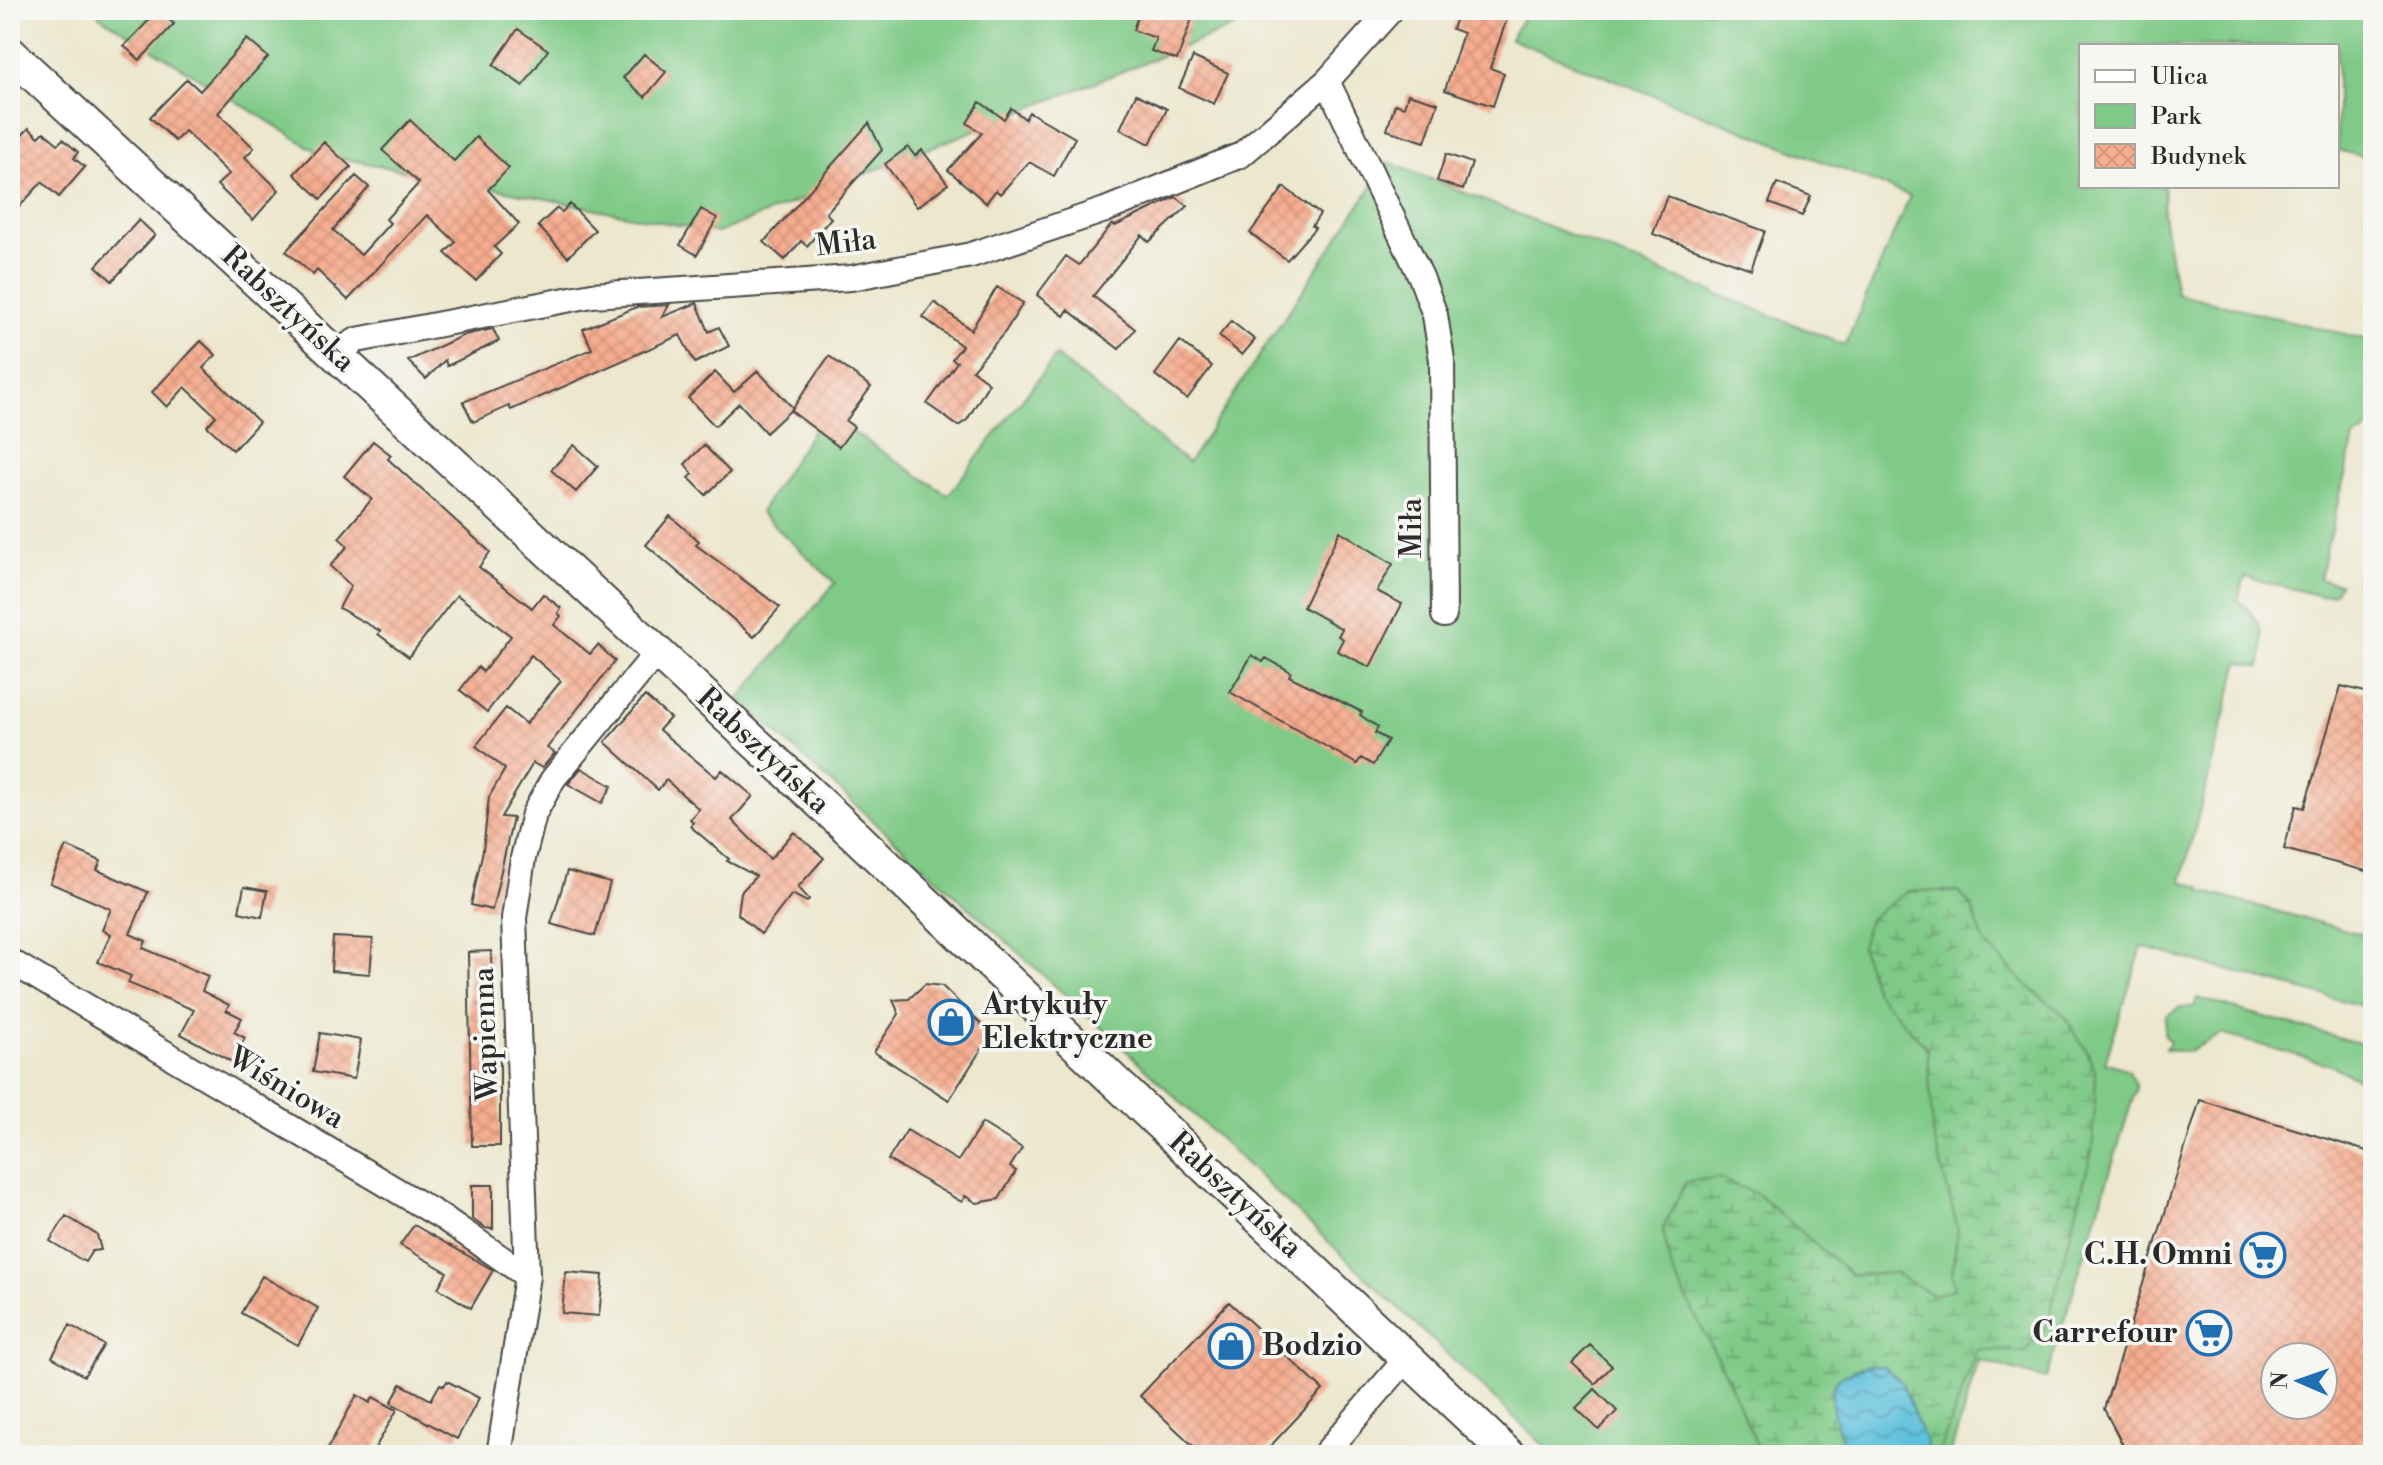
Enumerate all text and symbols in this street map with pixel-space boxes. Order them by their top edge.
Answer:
legend [2079,44,2339,188]
text: Ulica [2151,62,2209,92]
text: Park [2151,102,2202,132]
text: Budynek [2150,142,2248,172]
street label: Miła [814,220,879,266]
street label: Rabsztyńska [213,237,363,381]
street label: Miła [1393,497,1431,558]
street label: Rabsztyńska [688,679,838,823]
street label: Wapienna [465,966,507,1103]
place label: Artykuły Elektryczne [981,986,1153,1058]
shop icon: Artykuły Elektryczne [927,998,975,1046]
street label: Wiśniowa [220,1038,352,1138]
street label: Rabsztyńska [1160,1123,1310,1267]
supermarket icon: C.H. Omni [2239,1231,2287,1279]
place label: C.H. Omni [2084,1236,2232,1274]
supermarket icon: Carrefour [2185,1309,2233,1357]
place label: Carrefour [2032,1314,2178,1352]
shop icon: Bodzio [1207,1322,1255,1370]
place label: Bodzio [1262,1327,1363,1365]
north arrow [2259,1341,2339,1421]
text: N [2267,1371,2294,1390]

